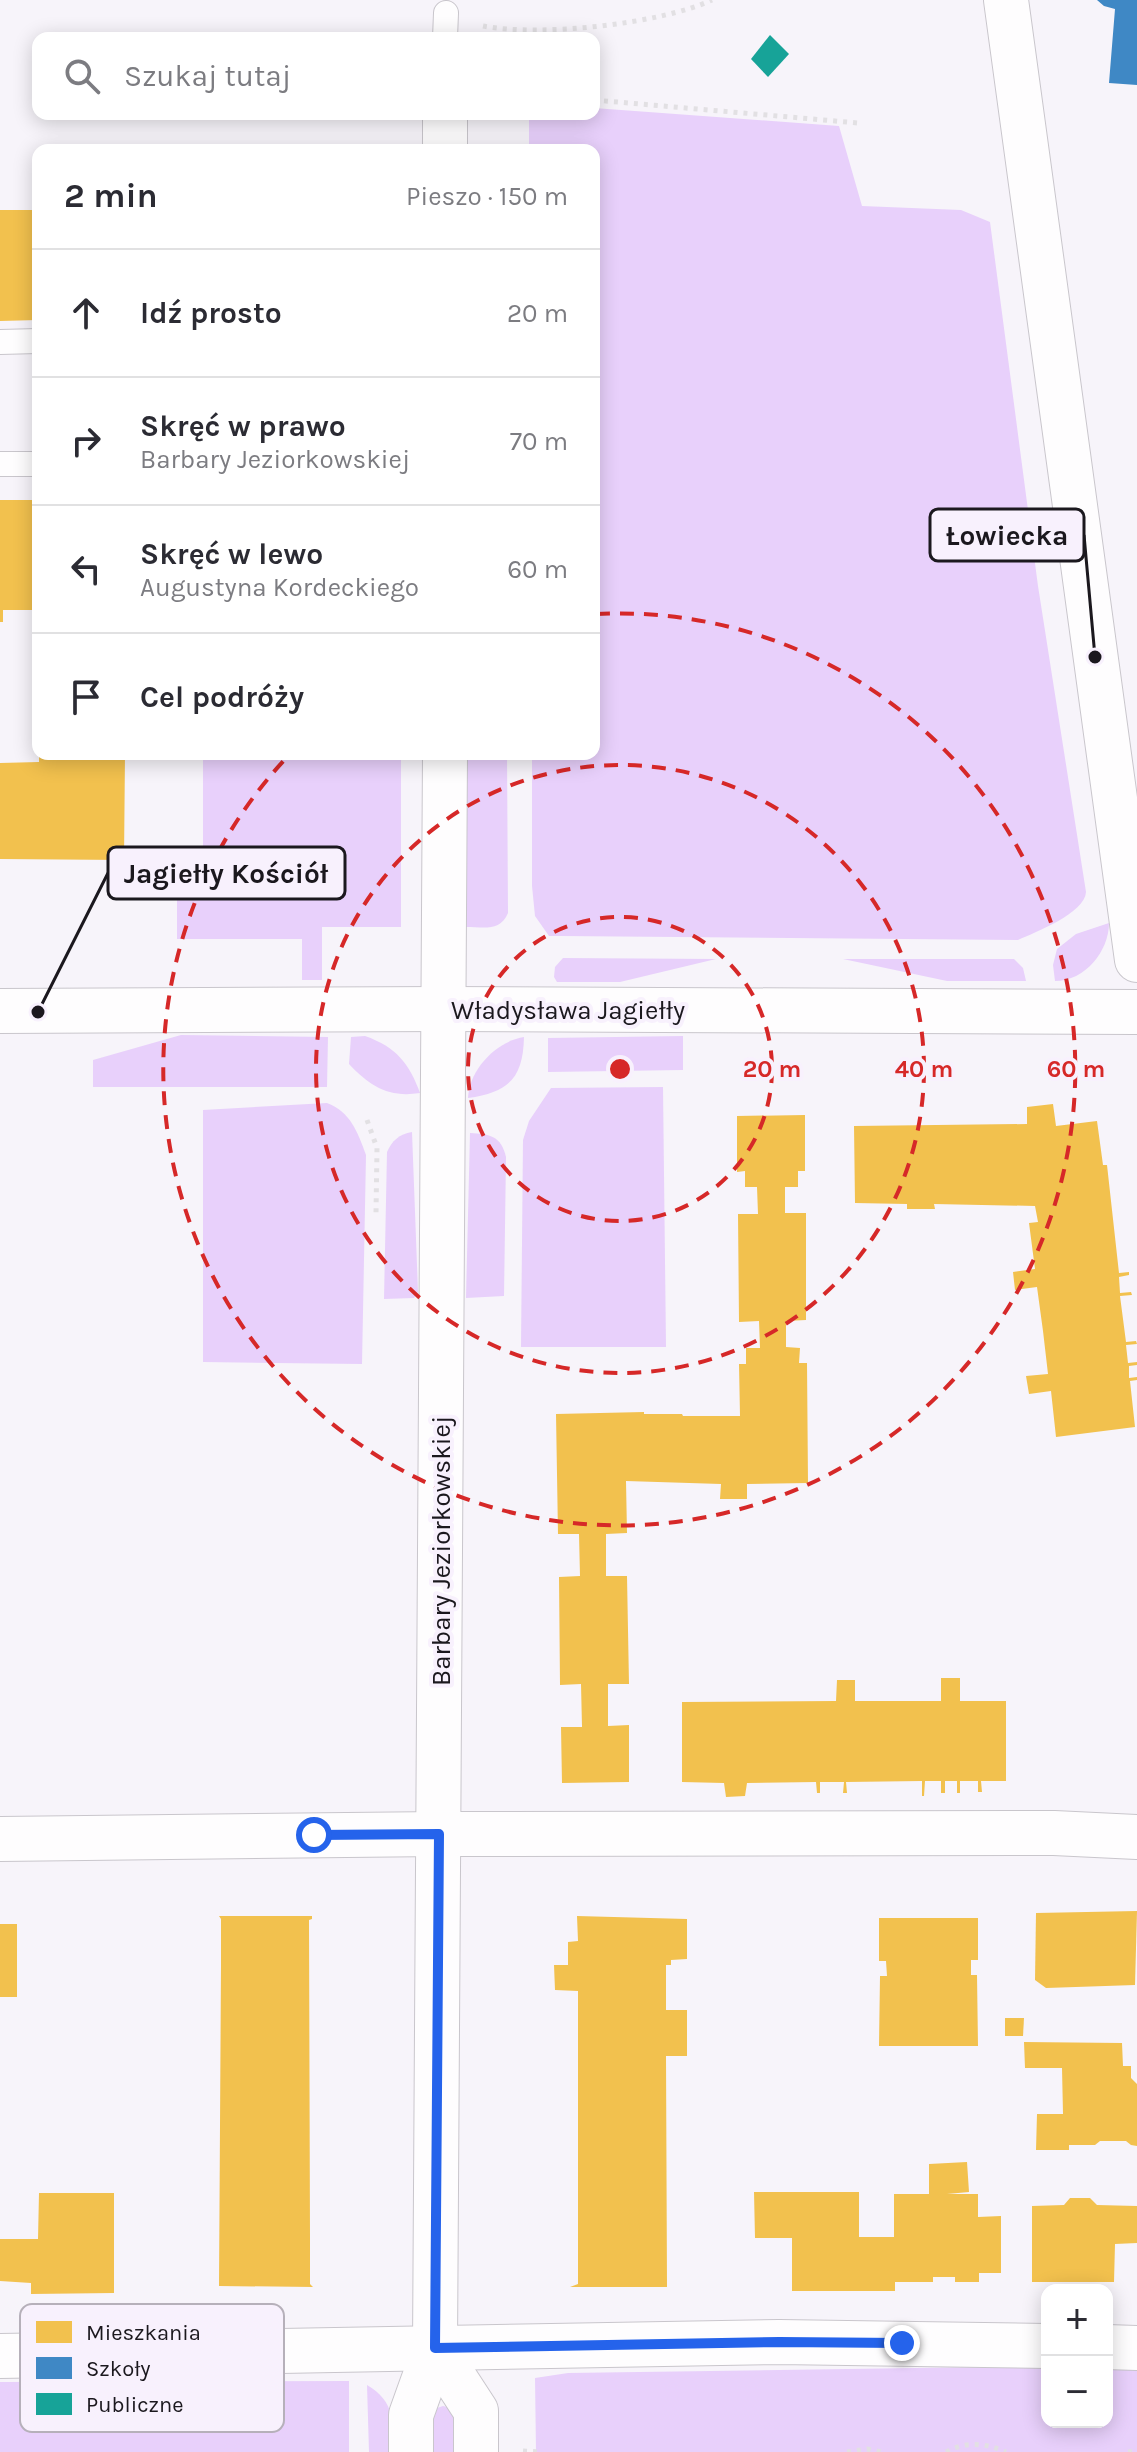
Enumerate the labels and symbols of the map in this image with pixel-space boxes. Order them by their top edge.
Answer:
callout: Łowiecka [930,509,1084,561]
text: Łowiecka [946,519,1068,552]
callout: Jagiełły Kościół [108,847,345,899]
text: Jagiełły Kościół [124,857,329,890]
street label: Władysława Jagiełły [451,995,685,1026]
centre of rings [606,1055,634,1083]
text: 20 m [743,1055,801,1083]
text: 40 m [895,1055,953,1083]
text: 60 m [1047,1055,1105,1083]
street label: Barbary Jeziorkowskiej [426,1416,457,1686]
route start [296,1817,332,1853]
legend [20,2304,284,2432]
text: Mieszkania [86,2320,201,2346]
route end [884,2325,920,2361]
text: Szkoły [86,2356,151,2382]
text: Publiczne [86,2392,184,2418]

